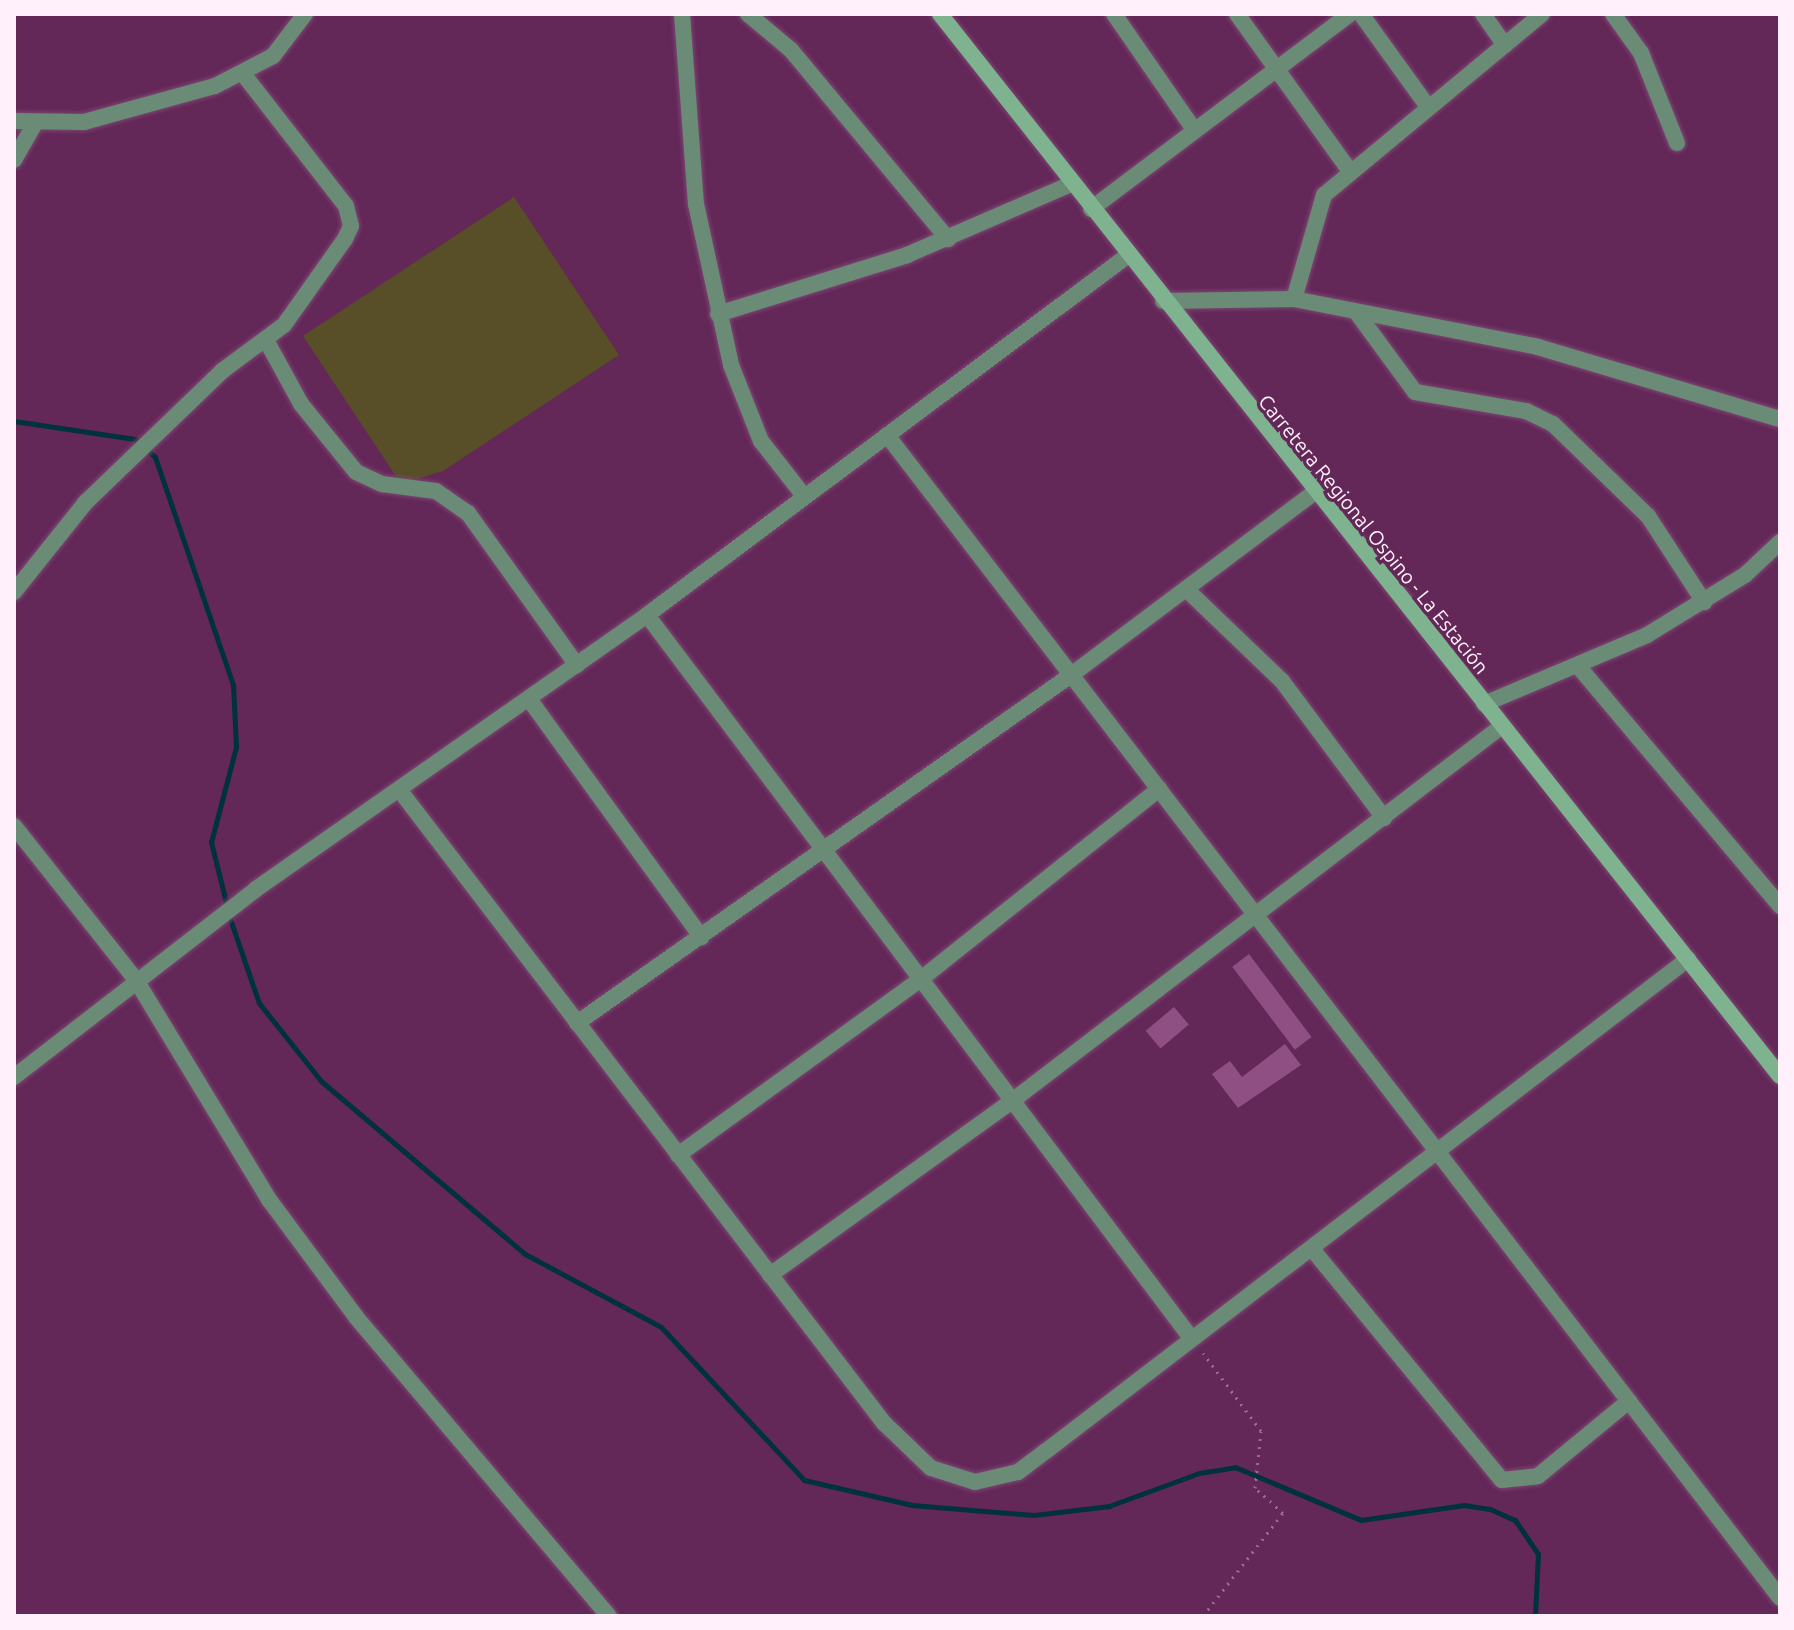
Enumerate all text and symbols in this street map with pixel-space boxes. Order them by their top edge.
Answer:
street label: Carretera Regional Ospino - La Estación [1254,390,1494,678]

